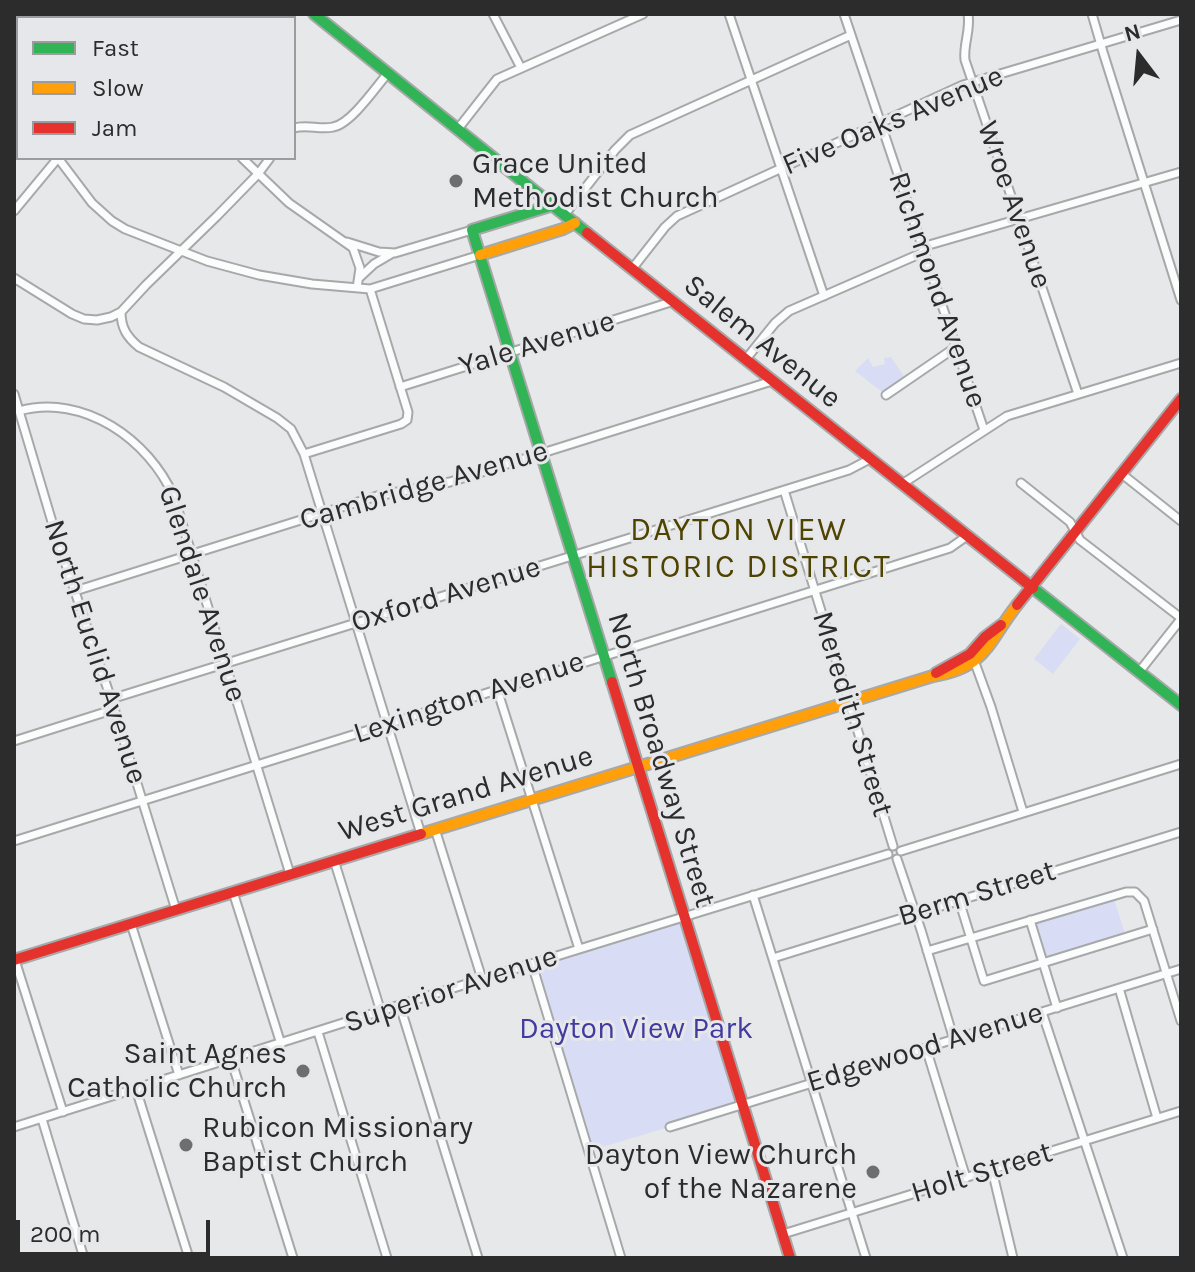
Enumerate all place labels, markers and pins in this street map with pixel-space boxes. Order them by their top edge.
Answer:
place label: Grace United Methodist Church [472,146,719,216]
marker: Grace United Methodist Church [447,172,465,190]
place label: Saint Agnes Catholic Church [67,1036,287,1106]
marker: Saint Agnes Catholic Church [294,1062,312,1080]
place label: Rubicon Missionary Baptist Church [202,1110,473,1180]
marker: Rubicon Missionary Baptist Church [177,1136,195,1154]
place label: Dayton View Church of the Nazarene [585,1137,857,1208]
marker: Dayton View Church of the Nazarene [864,1163,882,1181]

